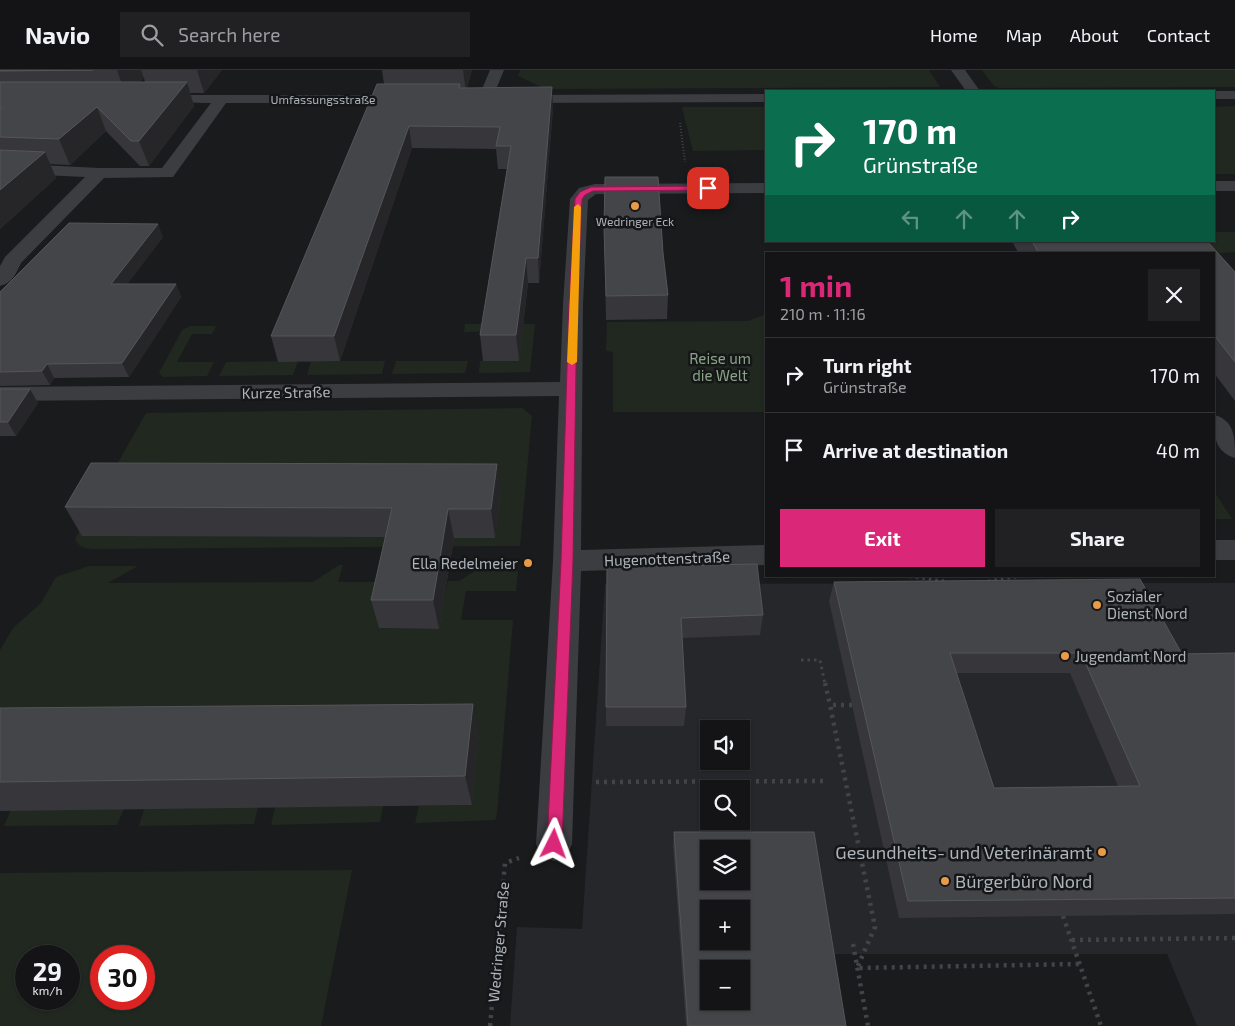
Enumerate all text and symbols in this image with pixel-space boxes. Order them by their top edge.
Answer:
search box [120,12,470,57]
text: Navio [25,20,90,49]
icon: search [138,21,166,49]
text: Search here [178,23,280,46]
text: Home [930,24,978,46]
text: Map [1006,24,1042,46]
text: About [1070,24,1119,46]
text: Contact [1147,24,1210,46]
street label: Umfassungsstraße [270,92,376,106]
text: 170 m [863,109,957,151]
icon: right [780,110,845,175]
text: Grünstraße [863,151,978,177]
pin [687,167,729,209]
icon: arrive [694,174,722,202]
marker: Wedringer Eck [629,200,641,212]
icon: left [897,205,925,233]
icon: ahead [950,205,978,233]
icon: ahead [1003,205,1031,233]
icon: right [1056,205,1084,233]
place label: Wedringer Eck [596,214,674,228]
text: 1 min [780,267,852,303]
button: close [1148,269,1200,321]
text: 210 m · 11:16 [780,304,866,323]
park label: Reise um die Welt [689,349,751,384]
text: Turn right [823,354,911,377]
icon: right [780,361,808,389]
text: 170 m [1150,364,1200,387]
text: Grünstraße [823,377,907,396]
street label: Kurze Straße [241,382,331,402]
icon: arrive [780,436,808,464]
text: Arrive at destination [823,439,1008,462]
text: 40 m [1156,439,1200,462]
button: Exit [780,509,985,567]
button: Share [995,509,1200,567]
street label: Hugenottenstraße [604,547,730,569]
place label: Ella Redelmeier [412,554,518,572]
marker: Ella Redelmeier [522,557,534,569]
place label: Sozialer Dienst Nord [1107,587,1188,622]
marker: Sozialer Dienst Nord [1091,599,1103,611]
place label: Jugendamt Nord [1075,647,1186,665]
marker: Jugendamt Nord [1059,650,1071,662]
map controls [700,720,750,1010]
button: sound [700,720,750,770]
button: search [700,780,750,830]
position arrow [527,817,579,869]
button: layers [700,840,750,890]
place label: Gesundheits- und Veterinäramt [835,841,1092,863]
marker: Gesundheits- und Veterinäramt [1096,846,1108,858]
place label: Bürgerbüro Nord [955,870,1092,892]
marker: Bürgerbüro Nord [939,875,951,887]
street label: Wedringer Straße [484,881,512,1003]
button: + [700,900,750,950]
speed limit sign: 30 [90,945,155,1010]
text: 29 [33,956,62,986]
button: − [700,960,750,1010]
text: km/h [33,983,62,997]

